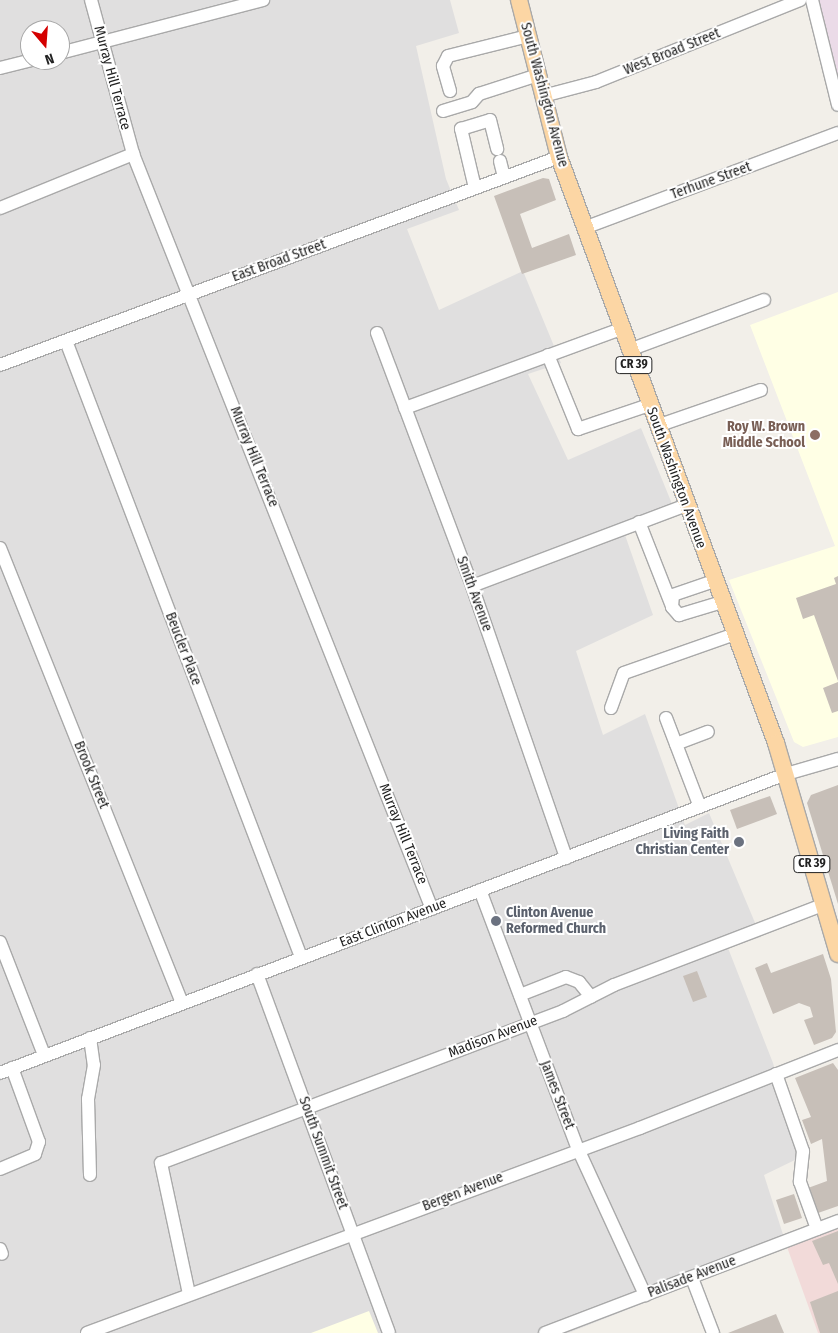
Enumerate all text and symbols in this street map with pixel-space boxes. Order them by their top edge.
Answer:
north arrow [20,20,70,70]
street label: South Washington Avenue [517,21,571,169]
street label: Murray Hill Terrace [90,24,134,132]
street label: West Broad Street [621,25,723,79]
text: N [43,49,56,68]
street label: Terhune Street [669,159,753,203]
street label: East Broad Street [230,236,328,286]
road number: CR 39 [615,356,653,374]
street label: Murray Hill Terrace [226,404,282,510]
street label: South Washington Avenue [643,405,709,551]
place label: Roy W. Brown Middle School [723,419,805,452]
marker: Roy W. Brown Middle School [809,429,821,441]
street label: Smith Avenue [453,554,495,634]
street label: Beucler Place [161,610,205,688]
street label: Brook Street [70,739,112,811]
street label: Murray Hill Terrace [375,781,431,887]
place label: Living Faith Christian Center [635,826,729,859]
marker: Living Faith Christian Center [733,836,745,848]
road number: CR 39 [793,854,831,874]
street label: East Clinton Avenue [337,895,449,951]
place label: Clinton Avenue Reformed Church [506,905,606,938]
marker: Clinton Avenue Reformed Church [490,915,502,927]
street label: Madison Avenue [446,1012,540,1062]
street label: James Street [536,1058,578,1132]
street label: South Summit Street [295,1094,351,1212]
street label: Bergen Avenue [420,1169,506,1215]
street label: Palisade Avenue [646,1252,738,1302]

